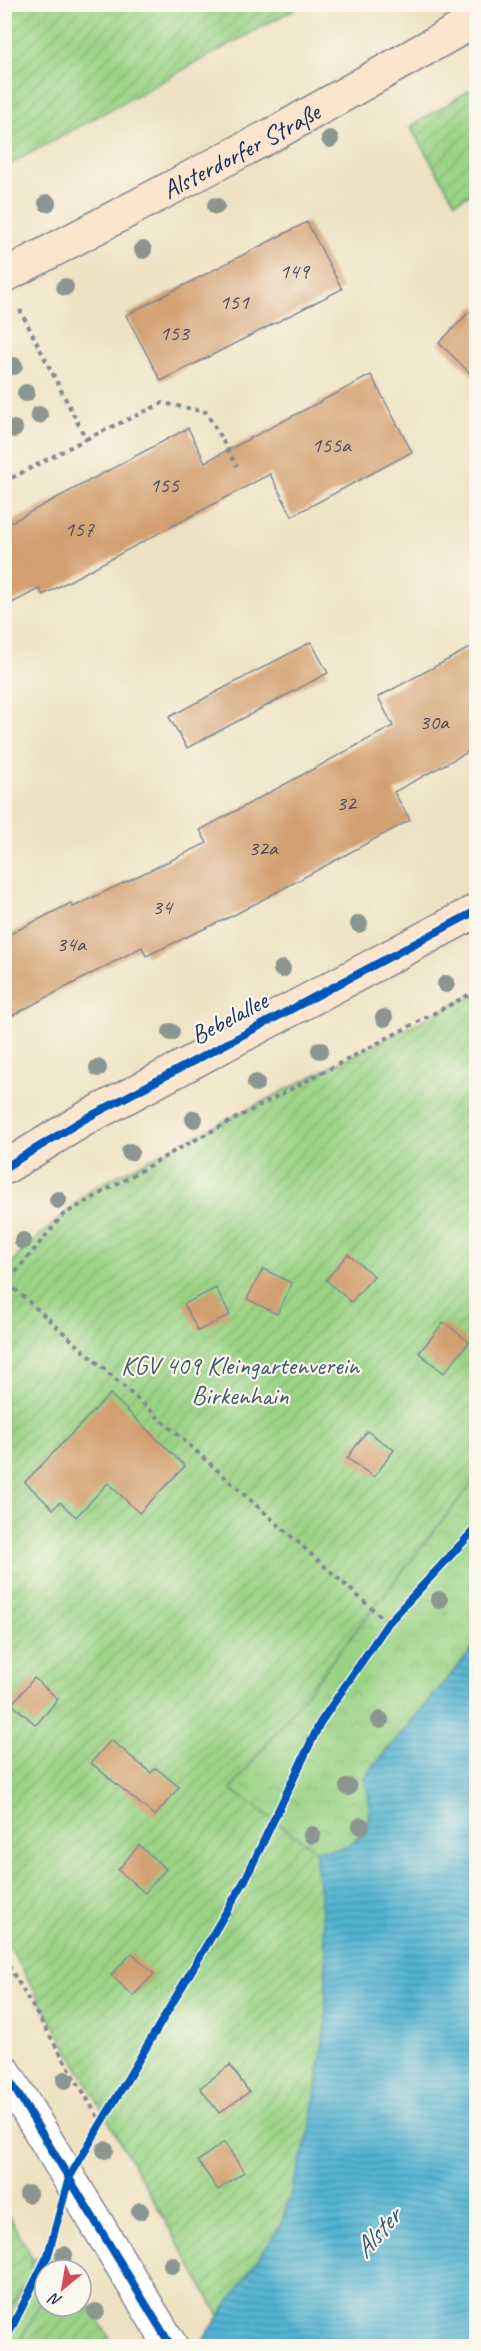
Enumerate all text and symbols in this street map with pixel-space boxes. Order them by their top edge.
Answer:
street label: Alsterdorfer Straße [156,94,328,206]
house number: 149 [279,257,311,285]
house number: 151 [219,288,250,316]
house number: 153 [159,319,191,347]
house number: 155a [311,431,352,459]
house number: 155 [149,471,180,499]
house number: 157 [64,515,95,543]
house number: 30a [419,708,450,736]
house number: 32 [336,789,358,817]
house number: 32a [248,834,279,862]
house number: 34 [152,893,174,921]
house number: 34a [56,930,87,958]
street label: Bebelallee [185,983,275,1052]
park label: KGV 409 Kleingartenverein Birkenhain [121,1349,360,1412]
water label: Alster [346,2197,411,2265]
north arrow [33,2258,93,2318]
text: N [44,2287,65,2311]

